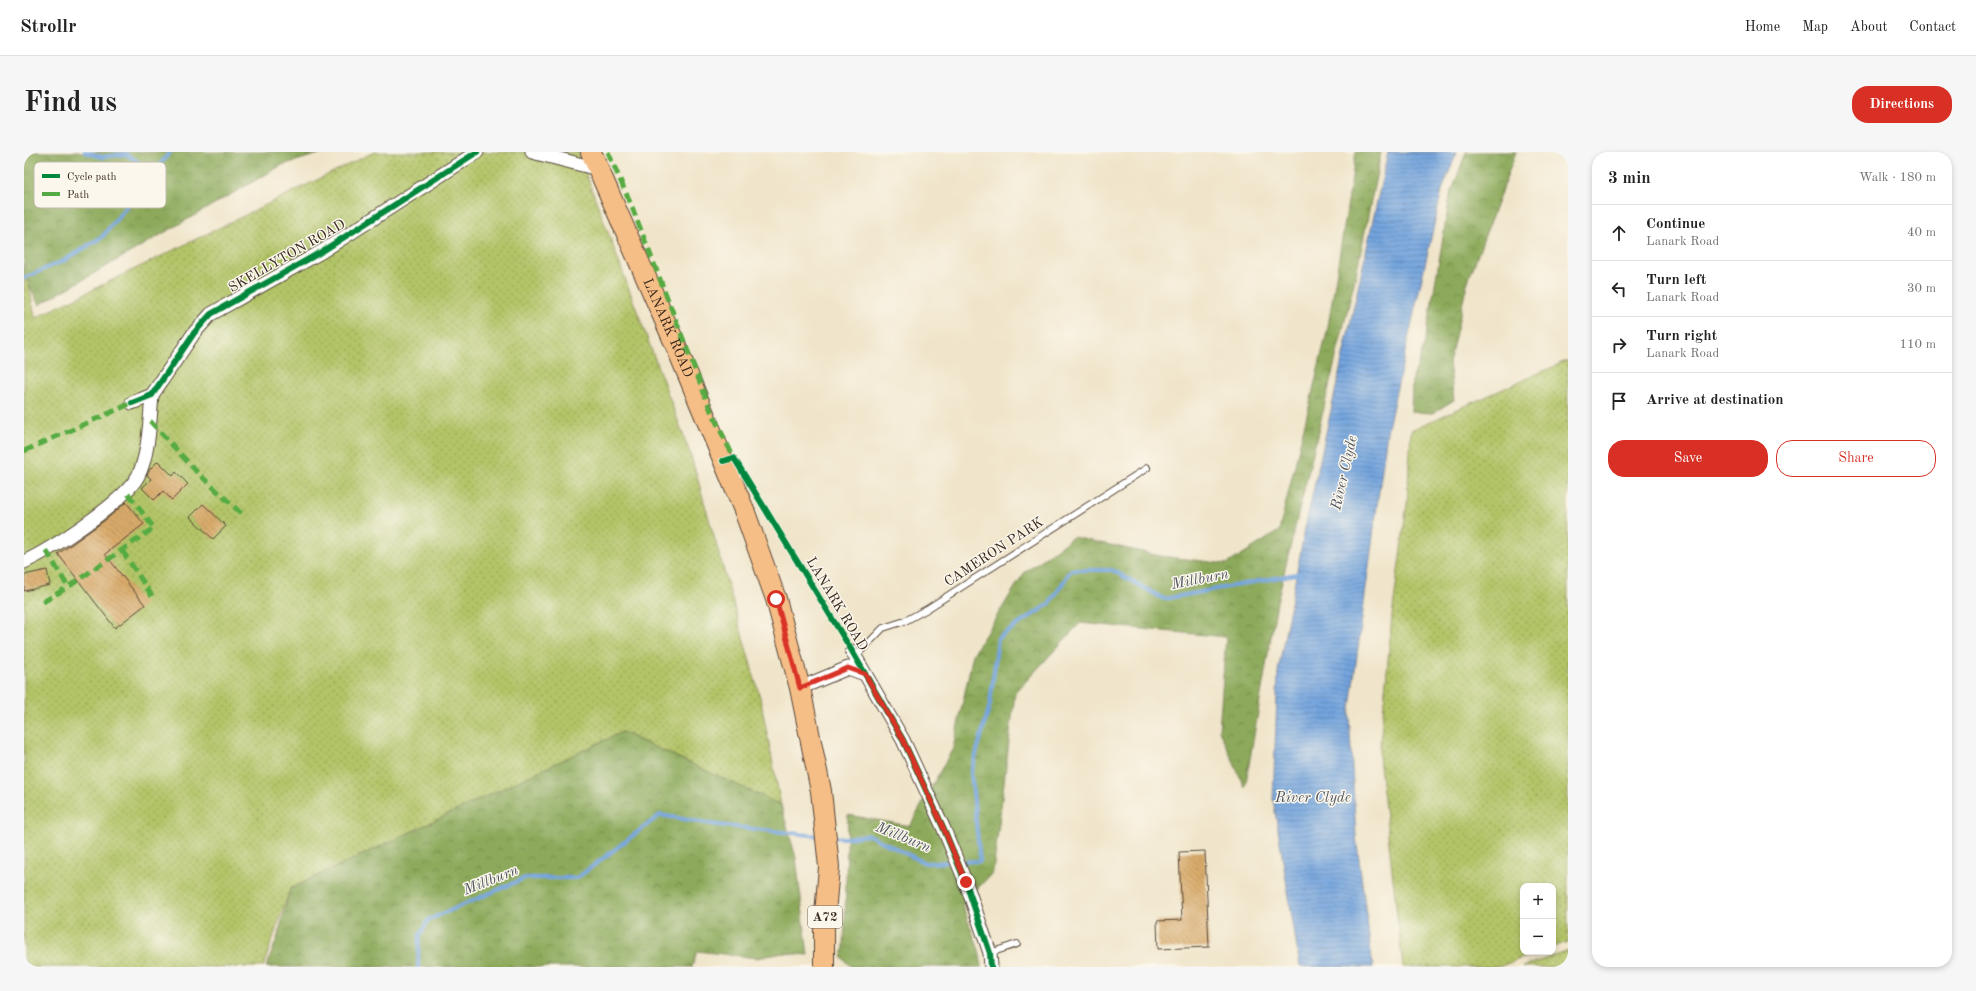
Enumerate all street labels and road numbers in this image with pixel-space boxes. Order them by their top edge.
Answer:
street label: SKELLYTON ROAD [226,217,348,295]
street label: LANARK ROAD [640,276,695,380]
street label: CAMERON PARK [942,515,1046,589]
street label: LANARK ROAD [804,555,870,653]
road number: A72 [808,906,842,928]

